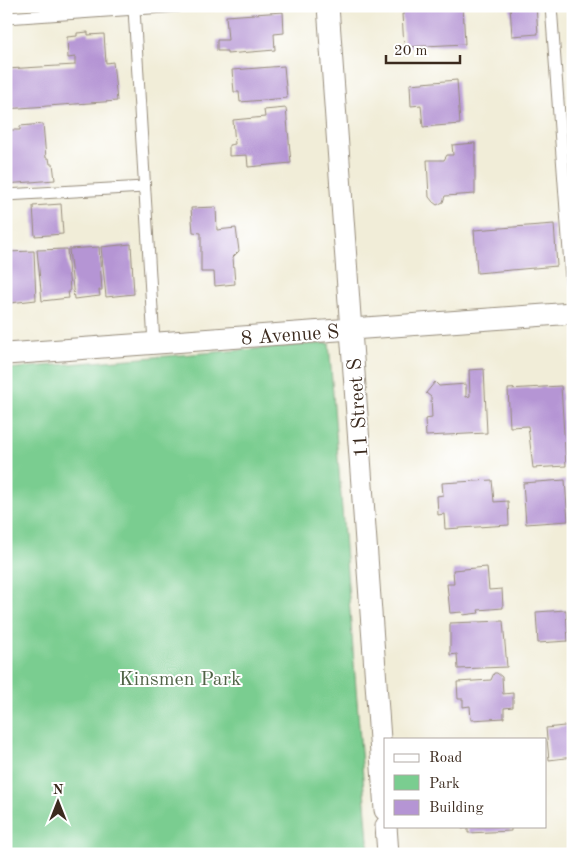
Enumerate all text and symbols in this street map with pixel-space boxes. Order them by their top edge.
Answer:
scale bar [386,32,460,64]
text: 20 m [394,44,428,59]
street label: 8 Avenue S [240,323,340,349]
street label: 11 Street S [346,357,372,458]
park label: Kinsmen Park [119,670,241,690]
legend [384,738,546,828]
text: Road [429,751,463,766]
text: Park [429,777,460,792]
north arrow [32,778,82,828]
text: N [53,783,64,797]
text: Building [429,801,484,816]

